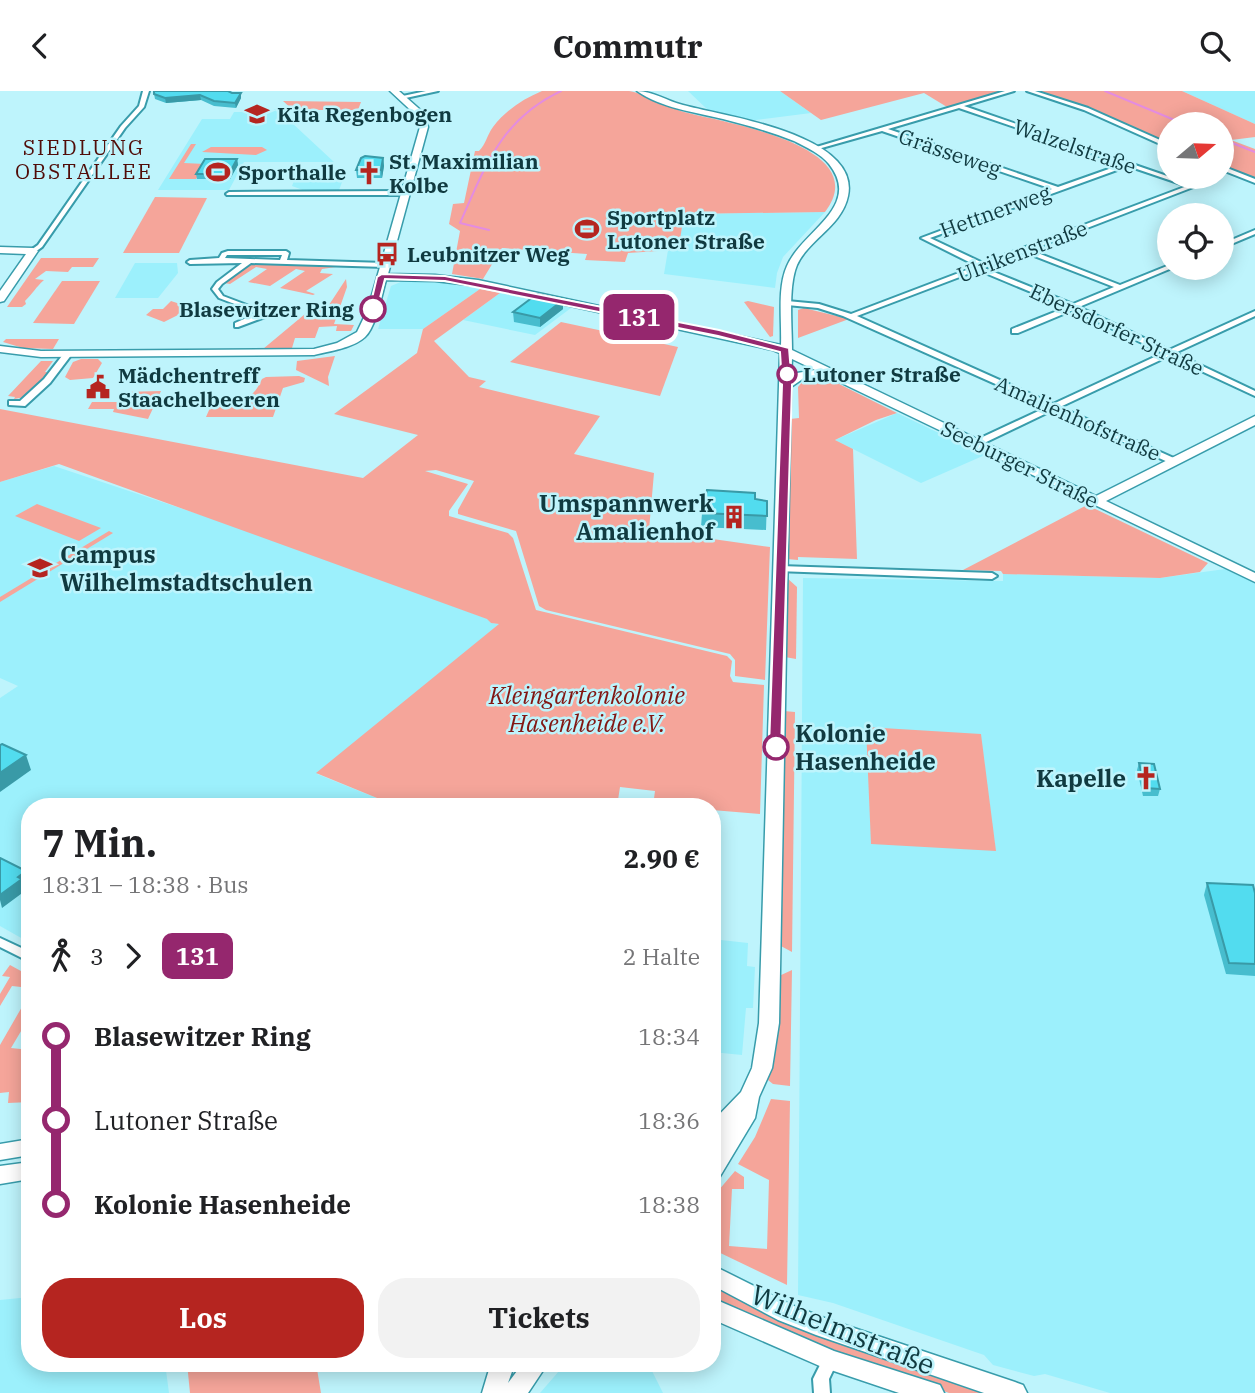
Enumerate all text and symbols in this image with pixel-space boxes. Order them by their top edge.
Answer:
text: Commutr [552,25,703,67]
icon: back [21,27,59,65]
icon: search [1196,27,1234,65]
school or university icon: Kita Regenbogen [243,100,271,128]
place label: Kita Regenbogen [277,100,452,128]
street label: Walzelstraße [1010,112,1140,180]
north arrow [1157,112,1234,189]
map controls [1157,112,1234,280]
street label: Grässeweg [895,121,1005,183]
district label: SIEDLUNG OBSTALLEE [15,133,153,185]
place label: St. Maximilian Kolbe [389,147,539,199]
sports icon: Sporthalle [204,158,232,186]
place label: Sporthalle [238,158,347,186]
church icon: St. Maximilian Kolbe [355,159,383,187]
street label: Hettnerweg [936,178,1055,244]
place label: Sportplatz Lutoner Straße [607,203,765,255]
button: locate [1157,203,1234,280]
street label: Ulrikenstraße [953,213,1091,289]
sports icon: Sportplatz Lutoner Straße [573,215,601,243]
bus stop icon: Leubnitzer Weg [373,240,401,268]
place label: Leubnitzer Weg [407,240,571,268]
street label: Ebersdorfer Straße [1025,276,1209,382]
line badge: 131 [599,294,679,340]
place label: Blasewitzer Ring [179,295,355,323]
marker: Blasewitzer Ring [360,296,386,322]
text: 131 [617,301,661,333]
place label: Lutoner Straße [803,360,961,388]
place label: Mädchentreff Staachelbeeren [118,361,280,413]
marker: Lutoner Straße [777,364,797,384]
street label: Amalienhofstraße [991,369,1165,467]
public building icon: Mädchentreff Staachelbeeren [84,373,112,401]
street label: Seeburger Straße [937,414,1103,514]
place label: Umspannwerk Amalienhof [539,487,716,547]
building icon: Umspannwerk Amalienhof [720,503,748,531]
place label: Campus Wilhelmstadtschulen [60,538,313,598]
school or university icon: Campus Wilhelmstadtschulen [26,554,54,582]
park label: Kleingartenkolonie Hasenheide e.V. [488,679,685,739]
place label: Kolonie Hasenheide [795,717,936,777]
marker: Kolonie Hasenheide [763,734,789,760]
place label: Kapelle [1036,762,1126,794]
church icon: Kapelle [1132,764,1160,792]
text: 7 Min. [42,818,157,867]
text: 2.90 € [624,841,700,875]
text: 18:31 – 18:38 · Bus [42,869,249,899]
icon: walk [42,937,80,975]
icon: forward [114,937,152,975]
text: 131 [176,940,219,972]
text: 3 [90,941,104,971]
text: 2 Halte [623,941,700,971]
text: Blasewitzer Ring [94,1019,311,1053]
text: 18:34 [638,1021,700,1051]
text: Lutoner Straße [94,1103,278,1137]
text: 18:36 [638,1105,700,1135]
text: Kolonie Hasenheide [94,1187,351,1221]
text: 18:38 [638,1189,700,1219]
street label: Wilhelmstraße [745,1275,941,1383]
button: Los [42,1278,364,1358]
button: Tickets [378,1278,700,1358]

